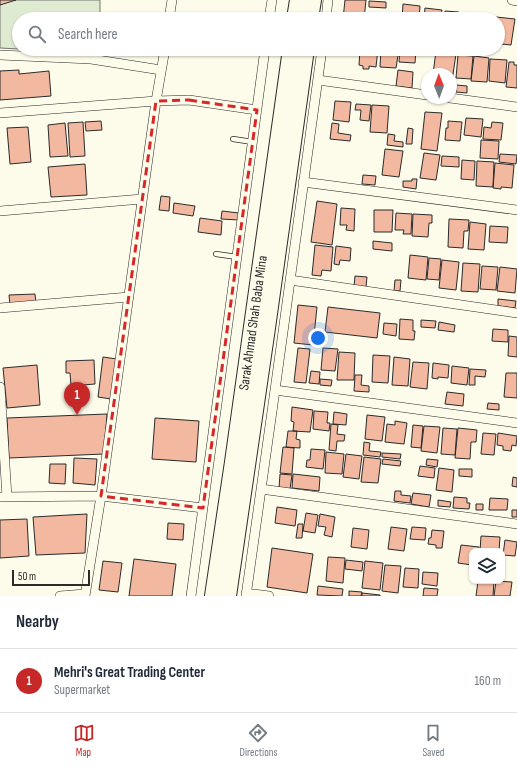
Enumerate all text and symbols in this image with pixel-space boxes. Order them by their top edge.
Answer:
search box [12,12,505,56]
icon: search [26,23,48,45]
text: Search here [58,25,118,44]
north arrow [421,68,457,104]
street label: Sarak Ahmad Shah Baba Mina [235,254,271,391]
your location [308,328,328,348]
pin: 1 [64,382,90,415]
map controls [469,548,505,584]
button: layers [469,548,505,584]
scale bar [12,568,90,587]
text: 50 m [18,570,36,583]
text: Nearby [16,612,59,632]
text: Mehri's Great Trading Center [54,663,205,682]
text: 1 [26,673,32,689]
text: 160 m [475,673,501,689]
text: Supermarket [54,682,110,698]
tab: Map [73,722,95,759]
tab: Directions [240,722,277,759]
tab: Saved [422,722,444,759]

